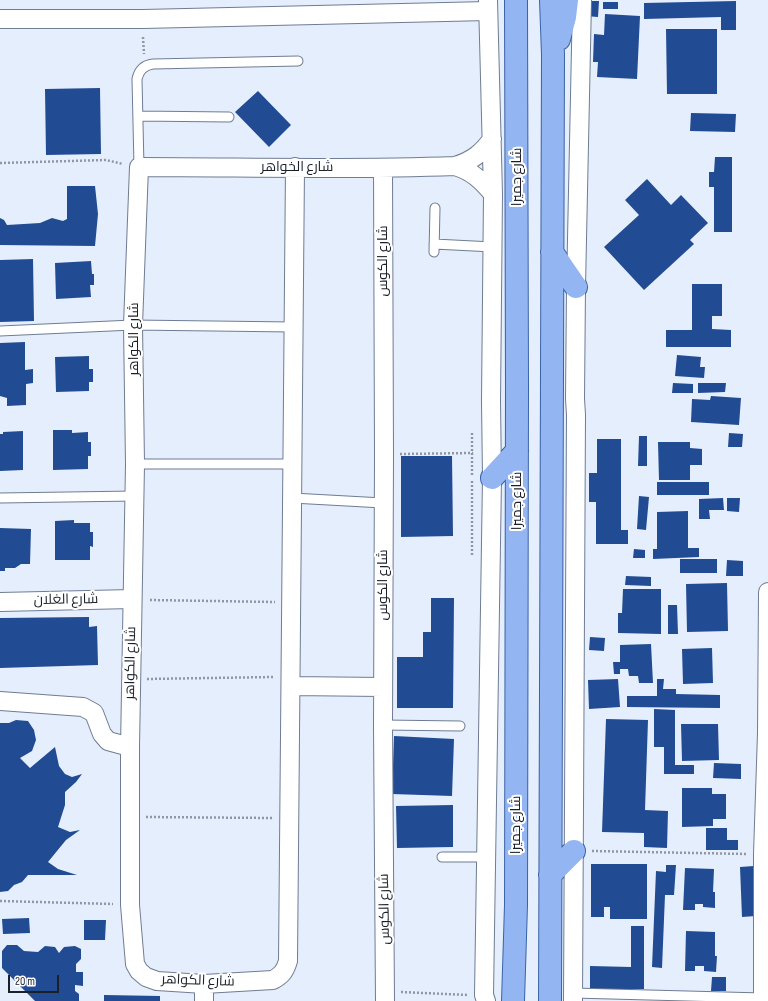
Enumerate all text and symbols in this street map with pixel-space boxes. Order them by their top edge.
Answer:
street label: شارع جميرا [509,148,525,206]
street label: شارع الخواهر [261,159,333,175]
street label: شارع الكوس [375,225,391,297]
street label: شارع الكواهر [126,302,142,376]
street label: شارع جميرا [509,472,525,530]
street label: شارع الكوس [375,549,391,621]
street label: شارع الغلان [34,591,98,609]
street label: شارع الكواهر [122,626,140,700]
street label: شارع جميرا [508,796,524,854]
street label: شارع الكوس [376,873,394,945]
scale bar [10,967,61,993]
street label: شارع الكواهر [161,971,235,991]
text: 20 m [15,974,35,989]

